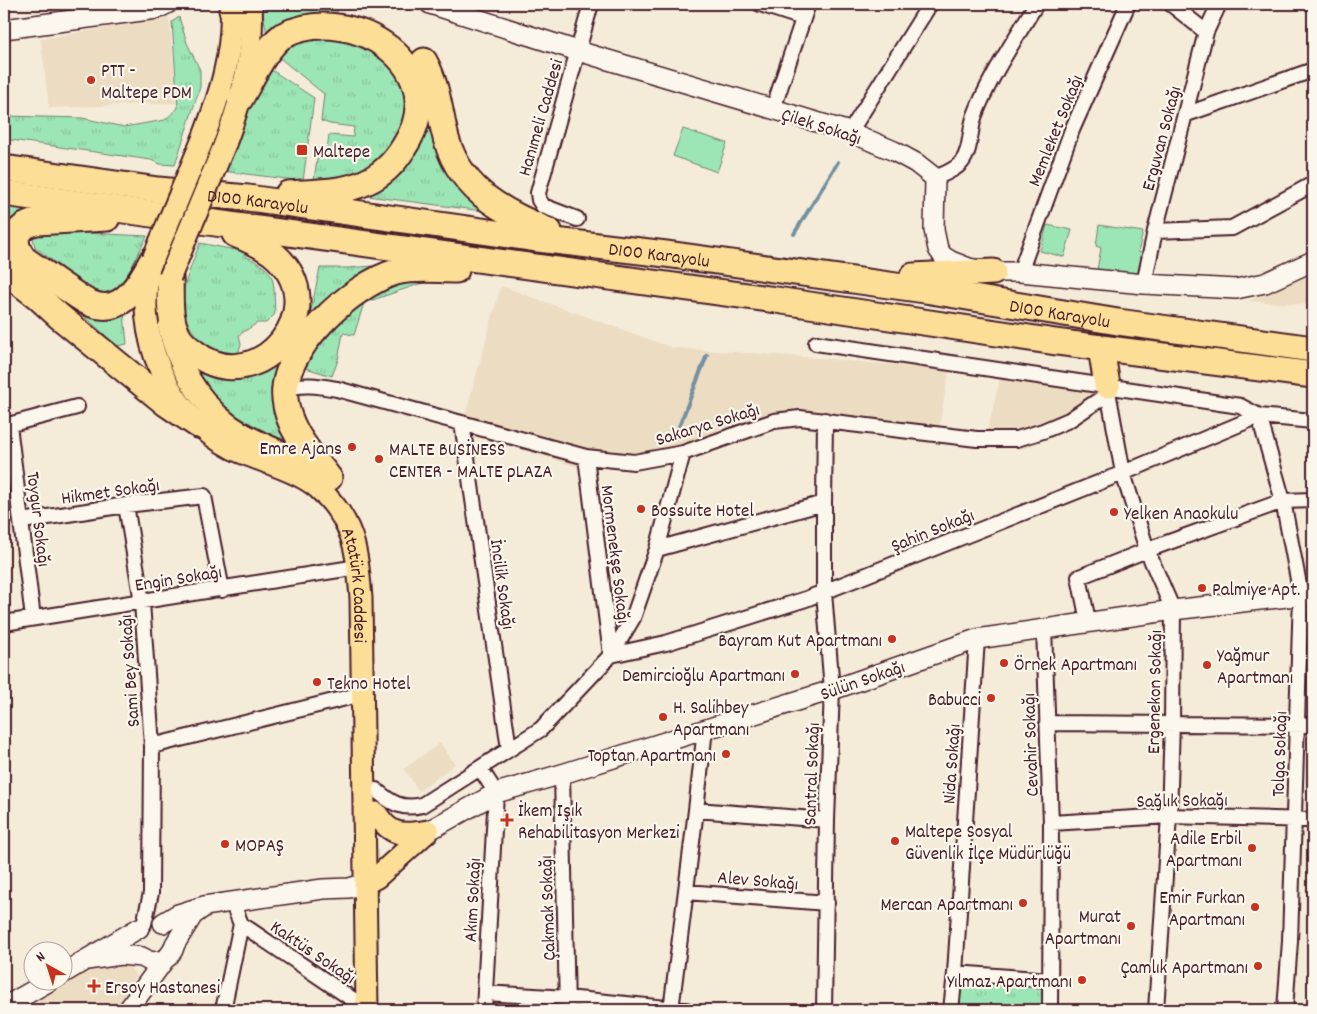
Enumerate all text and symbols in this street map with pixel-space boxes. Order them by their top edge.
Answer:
street label: Hanımeli Caddesi [513,56,572,180]
place label: PTT - Maltepe PDM [101,59,192,108]
street label: Memleket Sokağı [1023,71,1092,191]
marker: PTT - Maltepe PDM [85,74,97,86]
street label: Erguvan Sokağı [1136,83,1190,194]
street label: Çilek Sokağı [777,103,864,154]
place label: Maltepe [313,140,370,167]
marker: Maltepe [295,143,309,157]
street label: D100 Karayolu [206,184,310,223]
street label: D100 Karayolu [607,237,711,277]
street label: D100 Karayolu [1007,294,1112,337]
street label: Sakarya Sokağı [653,398,763,455]
place label: Emre Ajans [260,437,342,464]
place label: MALTE BUSİNESS CENTER - MALTE pLAZA [389,438,553,487]
marker: Emre Ajans [346,441,358,453]
marker: MALTE BUSİNESS CENTER - MALTE pLAZA [373,453,385,465]
street label: Toygur Sokağı [17,470,56,568]
street label: Hikmet Sokağı [60,473,161,514]
street label: Mormenekşe Sokağı [592,484,635,625]
place label: Bossuite Hotel [651,499,754,526]
place label: Yelken Anaokulu [1124,502,1238,529]
marker: Bossuite Hotel [635,503,647,515]
street label: Şahin Sokağı [888,503,979,561]
marker: Yelken Anaokulu [1108,506,1120,518]
street label: Atatürk Caddesi [332,524,372,644]
street label: İncilik Sokağı [481,538,520,631]
street label: Engin Sokağı [133,560,224,601]
place label: Palmiye Apt. [1212,578,1300,605]
marker: Palmiye Apt. [1196,582,1208,594]
street label: Sami Bey Sokağı [114,613,149,728]
place label: Bayram Kut Apartmanı [718,629,882,656]
street label: Ergenekon Sokağı [1142,630,1171,754]
marker: Bayram Kut Apartmanı [886,633,898,645]
place label: Yağmur Apartmanı [1217,644,1293,693]
place label: Örnek Apartmanı [1014,653,1137,680]
street label: Sülün Sokağı [817,655,909,709]
marker: Örnek Apartmanı [998,657,1010,669]
marker: Yağmur Apartmanı [1201,659,1213,671]
place label: Demircioğlu Apartmanı [622,664,785,691]
marker: Demircioğlu Apartmanı [789,668,801,680]
place label: Tekno Hotel [327,672,411,699]
marker: Tekno Hotel [311,676,323,688]
place label: Babucci [928,688,982,715]
marker: Babucci [985,692,997,704]
street label: Cevahir Sokağı [1017,693,1048,797]
place label: H. Salihbey Apartmanı [673,696,749,745]
marker: H. Salihbey Apartmanı [657,711,669,723]
street label: Tolga Sokağı [1267,711,1296,797]
street label: Santral Sokağı [798,722,829,826]
street label: Nida Sokağı [937,723,970,805]
place label: Toptan Apartmanı [588,744,716,771]
marker: Toptan Apartmanı [720,748,732,760]
street label: Sağlık Sokağı [1136,788,1228,817]
place label: İkem Işık Rehabilitasyon Merkezi [518,799,680,848]
marker: İkem Işık Rehabilitasyon Merkezi [500,813,514,827]
place label: Maltepe Sosyal Güvenlik İlçe Müdürlüğü [905,820,1071,869]
place label: Adile Erbil Apartmanı [1166,827,1242,876]
place label: MOPAŞ [235,834,284,861]
marker: Maltepe Sosyal Güvenlik İlçe Müdürlüğü [889,835,901,847]
marker: MOPAŞ [219,838,231,850]
marker: Adile Erbil Apartmanı [1246,842,1258,854]
street label: Çakmak Sokağı [534,855,565,961]
street label: Akım Sokağı [459,857,490,943]
street label: Alev Sokağı [716,866,799,899]
place label: Emir Furkan Apartmanı [1159,886,1245,935]
place label: Mercan Apartmanı [880,893,1013,920]
marker: Mercan Apartmanı [1017,897,1029,909]
marker: Emir Furkan Apartmanı [1249,901,1261,913]
place label: Murat Apartmanı [1045,905,1121,954]
street label: Kaktüs Sokağı [264,915,360,993]
marker: Murat Apartmanı [1125,920,1137,932]
north arrow [22,942,72,992]
text: N [32,947,50,967]
place label: Çamlık Apartmanı [1121,956,1248,983]
marker: Çamlık Apartmanı [1252,960,1264,972]
place label: Yılmaz Apartmanı [947,970,1072,997]
marker: Yılmaz Apartmanı [1076,974,1088,986]
place label: Ersoy Hastanesi [105,976,221,1003]
marker: Ersoy Hastanesi [87,979,101,993]

